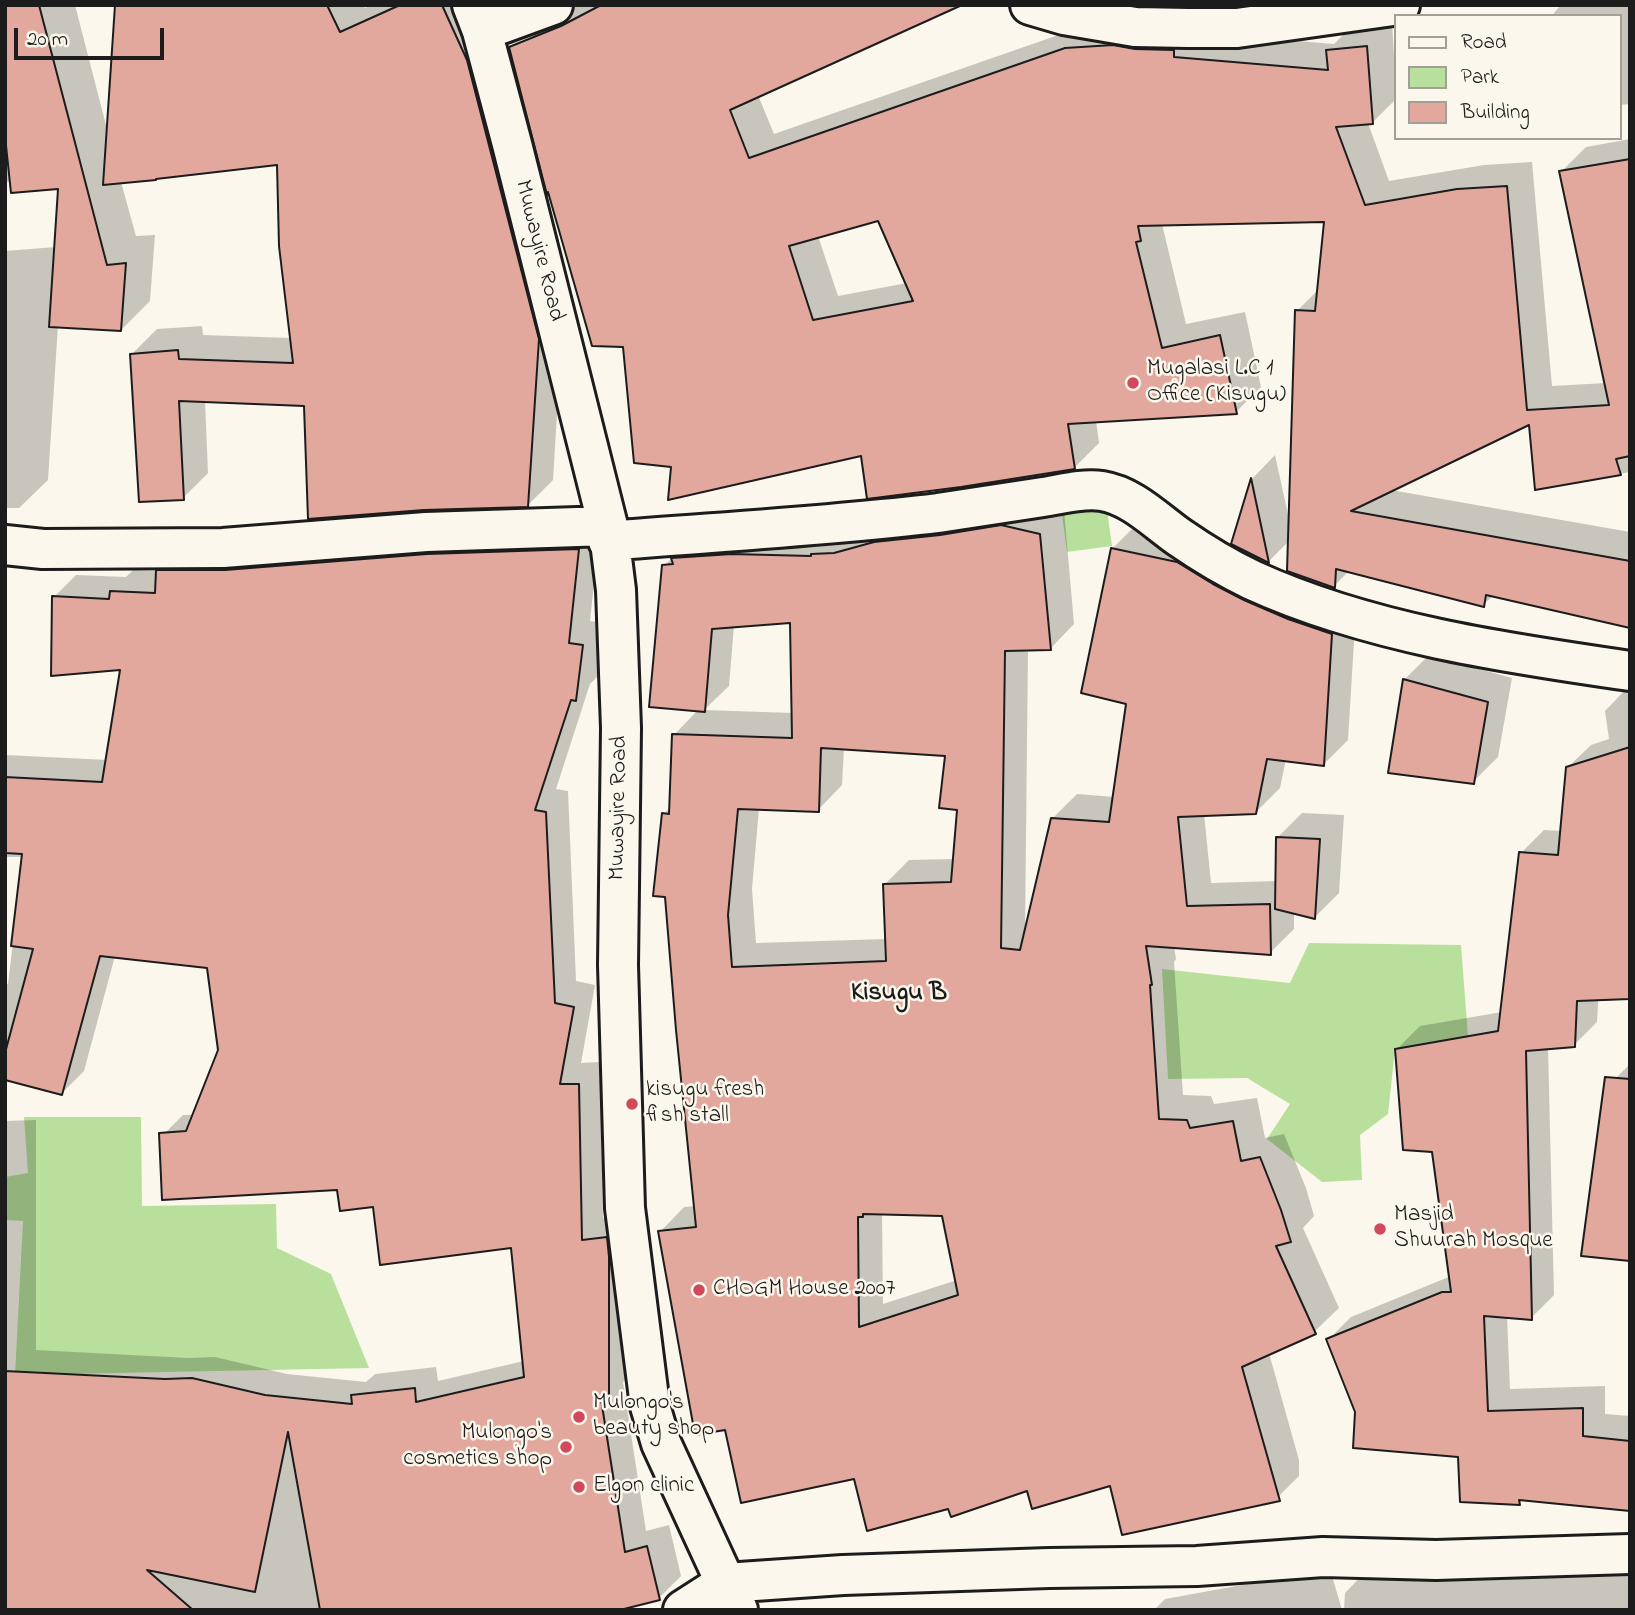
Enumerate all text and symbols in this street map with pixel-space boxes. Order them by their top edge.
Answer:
scale bar [18,14,168,58]
legend [1394,14,1621,140]
text: 20 m [27,25,68,55]
text: Road [1461,28,1507,58]
text: Park [1461,63,1499,93]
text: Building [1461,98,1530,128]
street label: Muwayire Road [507,177,569,325]
place label: Mugalasi L.C 1 Office (Kisugu) [1147,356,1286,410]
marker: Mugalasi L.C 1 Office (Kisugu) [1125,375,1141,391]
street label: Muwayire Road [605,735,635,881]
district label: Kisugu B [851,979,947,1011]
place label: kisugu fresh fish stall [646,1077,764,1131]
marker: kisugu fresh fish stall [624,1096,640,1112]
place label: Masjid Shuurah Mosque [1394,1202,1553,1256]
marker: Masjid Shuurah Mosque [1372,1221,1388,1237]
place label: CHOGM House 2007 [713,1276,895,1304]
marker: CHOGM House 2007 [691,1282,707,1298]
place label: Mulongo's beauty shop [593,1390,714,1444]
marker: Mulongo's beauty shop [571,1409,587,1425]
place label: Mulongo's cosmetics shop [403,1420,552,1474]
marker: Mulongo's cosmetics shop [558,1439,574,1455]
place label: Elgon clinic [593,1473,694,1501]
marker: Elgon clinic [571,1479,587,1495]

